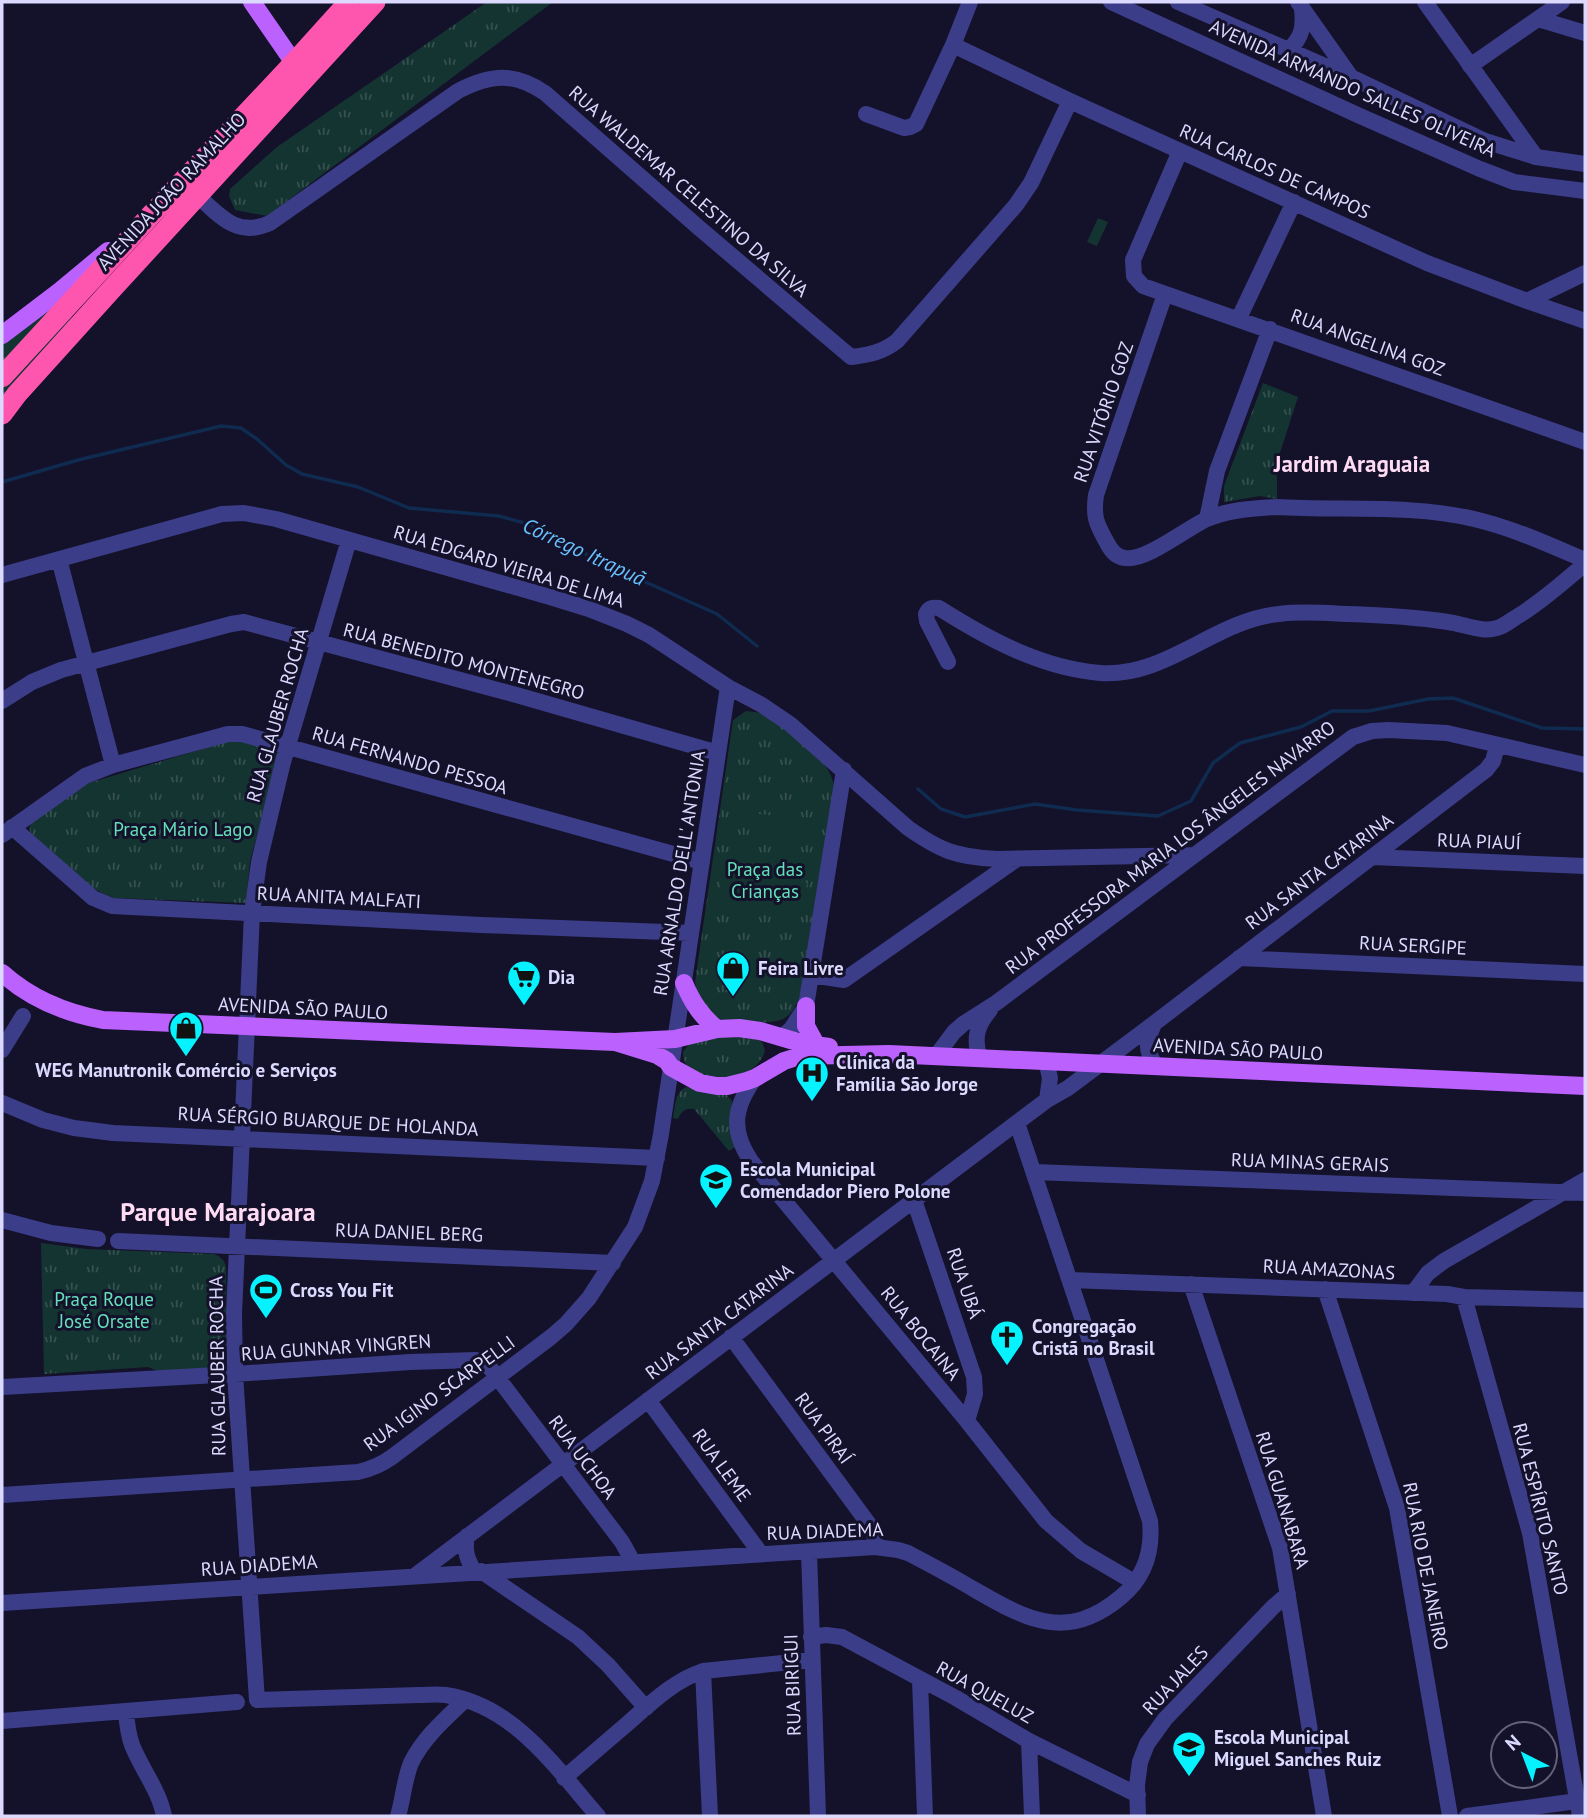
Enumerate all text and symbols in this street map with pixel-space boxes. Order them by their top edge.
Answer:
street label: AVENIDA ARMANDO SALLES OLIVEIRA [1206,14,1500,162]
street label: RUA WALDEMAR CELESTINO DA SILVA [564,80,814,302]
street label: AVENIDA JOÃO RAMALHO [92,107,250,275]
street label: RUA CARLOS DE CAMPOS [1176,118,1374,224]
street label: RUA ANGELINA GOZ [1288,303,1448,381]
street label: RUA VITÓRIO GOZ [1068,339,1138,485]
district label: Jardim Araguaia [1273,449,1430,478]
water label: Córrego Itrapuã [519,511,651,592]
street label: RUA EDGARD VIEIRA DE LIMA [391,519,627,613]
street label: RUA BENEDITO MONTENEGRO [341,617,587,705]
street label: RUA GLAUBER ROCHA [241,625,313,805]
street label: RUA PROFESSORA MARIA LOS ÂNGELES NAVARRO [1000,715,1340,979]
street label: RUA FERNANDO PESSOA [309,721,511,799]
street label: RUA ARNALDO DELL' ANTONIA [648,749,710,997]
street label: RUA SANTA CATARINA [1240,808,1398,934]
park label: Praça Mário Lago [113,817,253,841]
street label: RUA PIAUÍ [1436,828,1522,854]
park label: Praça das Crianças [727,857,803,903]
street label: RUA ANITA MALFATI [256,881,422,913]
street label: RUA SERGIPE [1359,930,1467,960]
shop icon: Feira Livre [714,949,752,998]
place label: Feira Livre [758,956,844,980]
supermarket icon: Dia [505,958,543,1007]
place label: Dia [548,965,575,989]
street label: AVENIDA SÃO PAULO [217,992,389,1024]
shop icon: WEG Manutronik Comércio e Serviços [167,1009,205,1058]
street label: AVENIDA SÃO PAULO [1152,1033,1324,1065]
place label: Clínica da Família São Jorge [836,1050,978,1096]
hospital icon: Clínica da Família São Jorge [793,1054,831,1103]
place label: WEG Manutronik Comércio e Serviços [35,1058,337,1082]
street label: RUA SÉRGIO BUARQUE DE HOLANDA [177,1101,479,1141]
street label: RUA MINAS GERAIS [1231,1147,1389,1177]
place label: Escola Municipal Comendador Piero Polone [740,1157,951,1203]
school or university icon: Escola Municipal Comendador Piero Polone [697,1161,735,1210]
district label: Parque Marajoara [120,1195,316,1228]
street label: RUA DANIEL BERG [335,1217,483,1247]
street label: RUA UBÁ [942,1244,988,1322]
street label: RUA AMAZONAS [1262,1254,1396,1284]
street label: RUA SANTA CATARINA [640,1258,798,1384]
sports icon: Cross You Fit [247,1271,285,1320]
street label: RUA GLAUBER ROCHA [203,1276,231,1456]
place label: Cross You Fit [290,1278,394,1302]
street label: RUA BOCAINA [876,1281,966,1385]
park label: Praça Roque José Orsate [54,1287,154,1333]
place label: Congregação Cristã no Brasil [1032,1314,1155,1360]
church icon: Congregação Cristã no Brasil [988,1318,1026,1367]
street label: RUA GUNNAR VINGREN [240,1328,432,1366]
street label: RUA IGINO SCARPELLI [359,1330,519,1456]
street label: RUA PIRAÍ [790,1387,858,1469]
street label: RUA UCHOA [544,1410,622,1504]
street label: RUA ESPÍRITO SANTO [1508,1420,1574,1598]
street label: RUA LEME [688,1424,756,1506]
street label: RUA GUANABARA [1251,1428,1315,1572]
street label: RUA RIO DE JANEIRO [1398,1480,1454,1652]
street label: RUA DIADEMA [766,1517,884,1545]
street label: RUA DIADEMA [200,1549,318,1581]
street label: RUA BIRIGUI [778,1634,806,1736]
street label: RUA JALES [1137,1640,1213,1720]
street label: RUA QUELUZ [932,1656,1038,1728]
north arrow [1489,1720,1559,1790]
place label: Escola Municipal Miguel Sanches Ruiz [1214,1725,1381,1771]
school or university icon: Escola Municipal Miguel Sanches Ruiz [1170,1729,1208,1778]
text: N [1500,1729,1525,1755]

